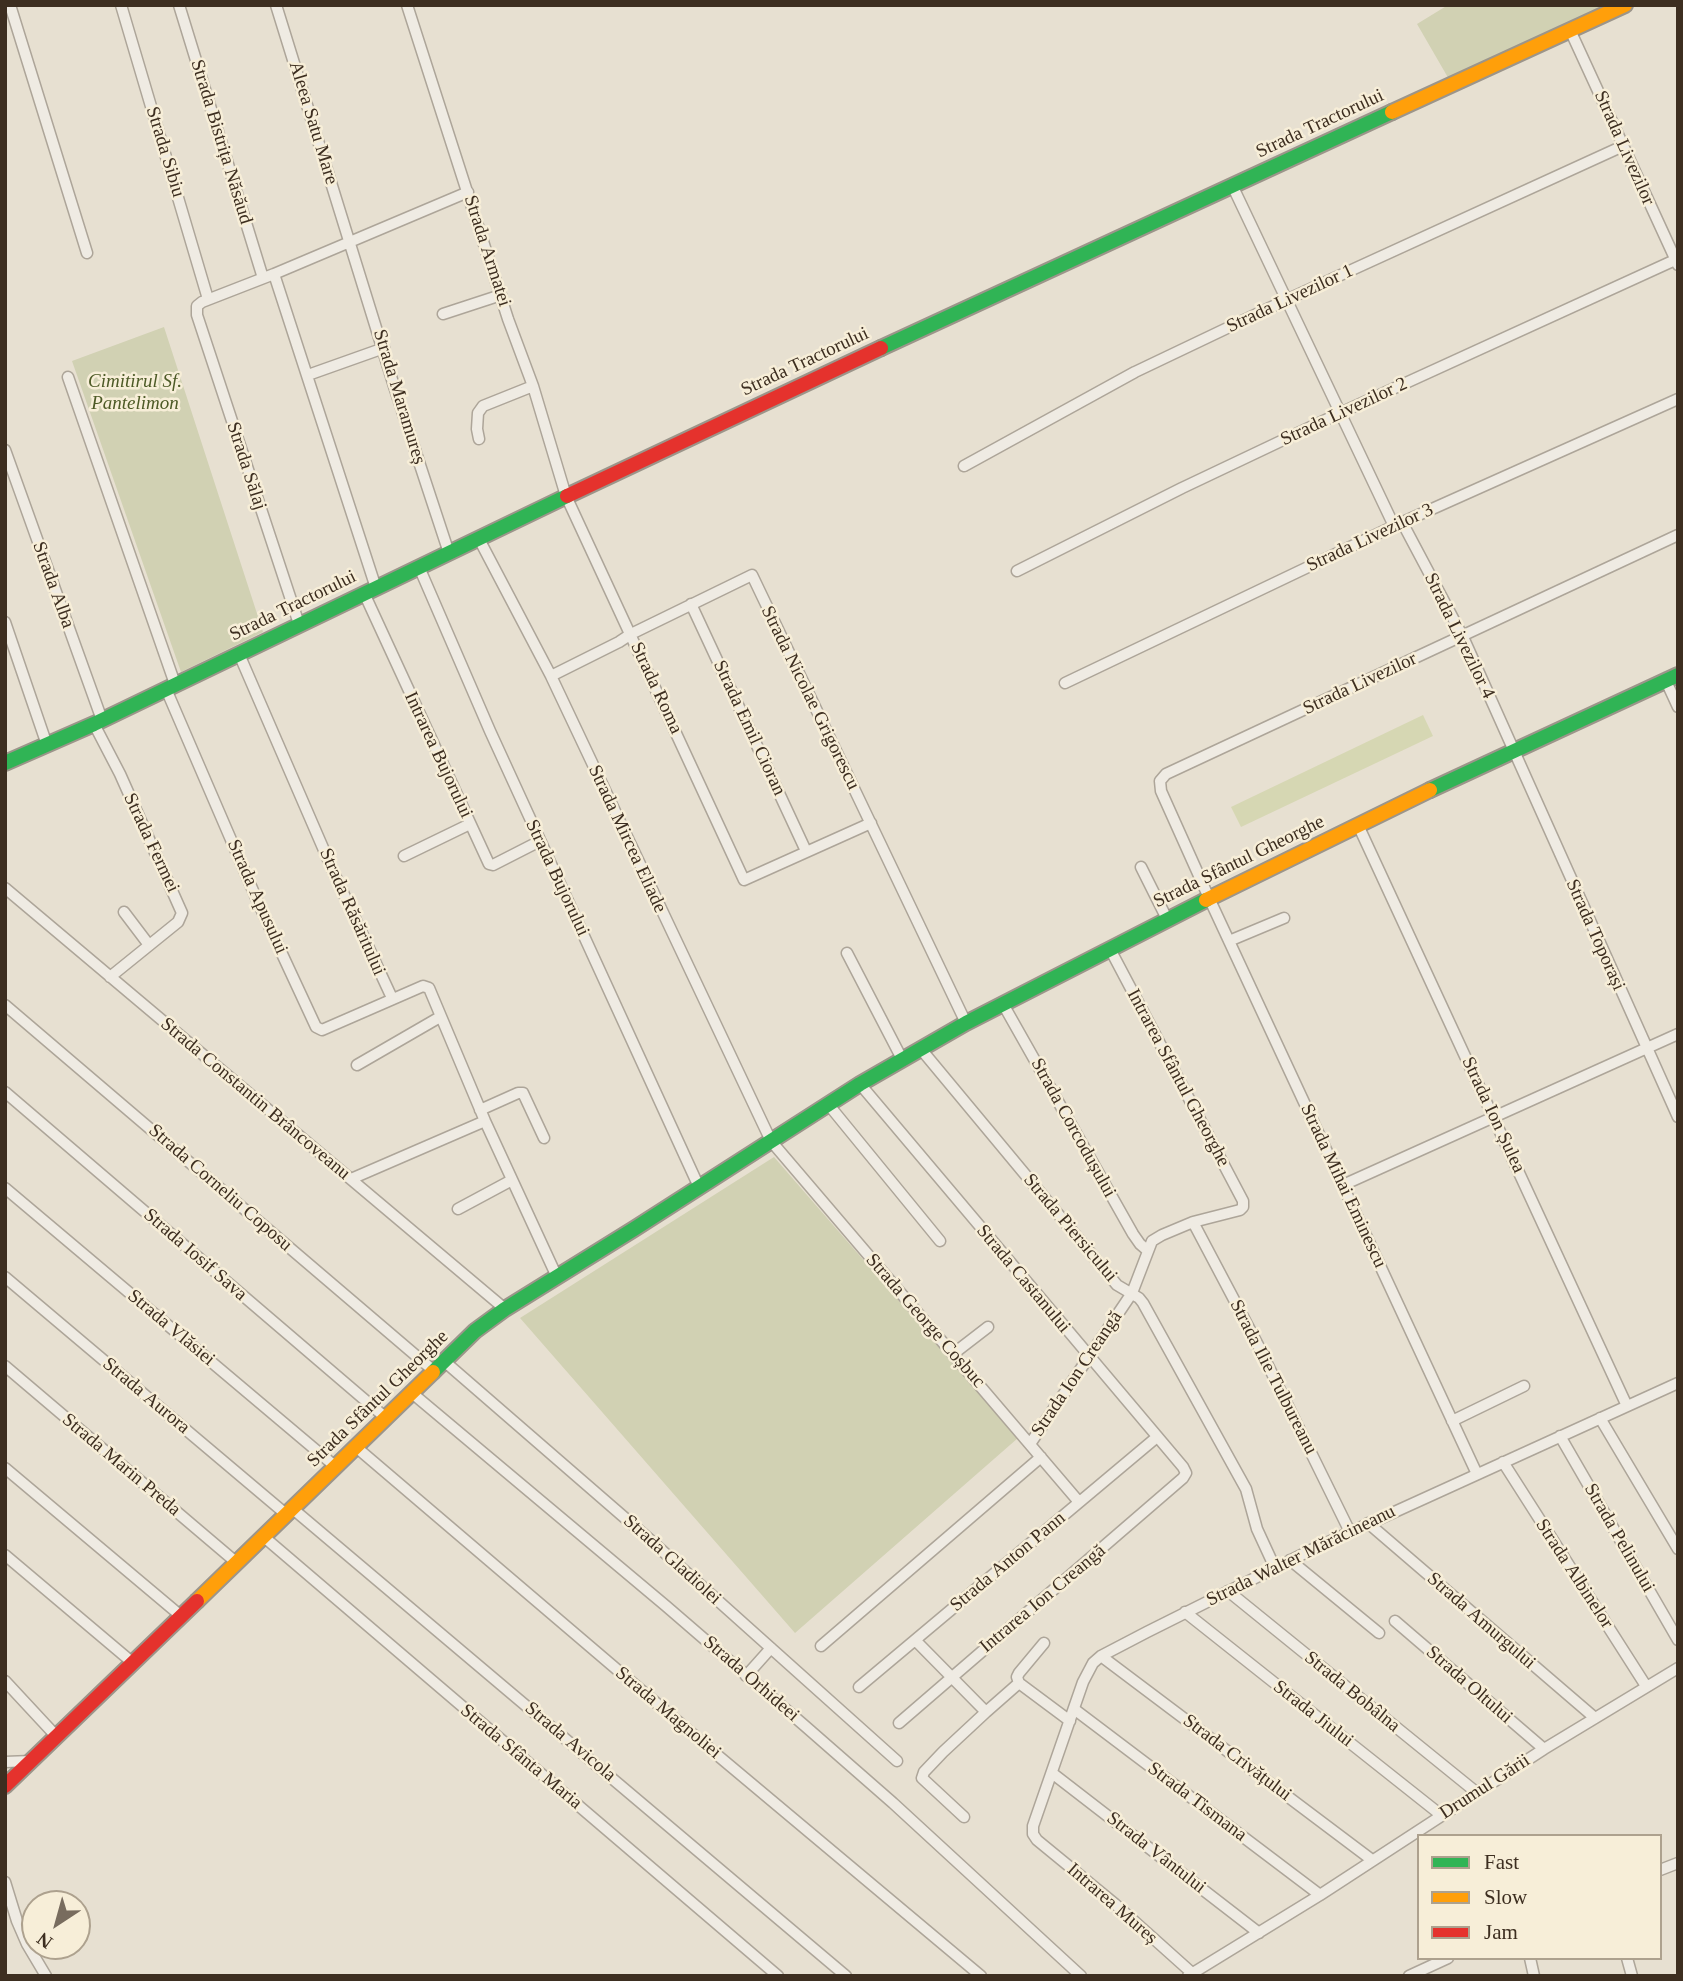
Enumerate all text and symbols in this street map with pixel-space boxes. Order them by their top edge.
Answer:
street label: Strada Bistrița Năsăud [185,57,257,227]
street label: Aleea Satu Mare [283,59,343,187]
street label: Strada Tractorului [1253,84,1387,164]
street label: Strada Livezilor [1589,87,1659,209]
street label: Strada Sibiu [140,104,190,200]
street label: Strada Armatei [458,193,516,309]
street label: Strada Livezilor 1 [1223,260,1357,338]
street label: Strada Tractorului [738,322,872,402]
street label: Strada Maramureș [368,327,430,467]
park label: Cimitirul Sf. Pantelimon [88,371,182,415]
street label: Strada Livezilor 2 [1277,373,1411,451]
street label: Strada Sălaj [221,419,271,513]
street label: Strada Livezilor 3 [1303,499,1437,577]
street label: Strada Alba [27,539,79,631]
street label: Strada Tractorului [226,565,360,647]
street label: Strada Livezilor 4 [1419,569,1499,703]
street label: Strada Nicolae Grigorescu [756,602,864,794]
street label: Strada Roma [625,638,687,738]
street label: Strada Livezilor [1299,648,1421,720]
street label: Strada Emil Cioran [708,657,790,799]
street label: Intrarea Bujorului [399,688,477,822]
street label: Strada Mircea Eliade [583,762,671,916]
street label: Strada Fermei [118,790,184,896]
street label: Strada Sfântul Gheorghe [1150,811,1328,913]
street label: Strada Bujorului [520,816,594,940]
street label: Strada Apusului [222,836,292,958]
street label: Strada Răsăritului [314,845,390,979]
street label: Strada Toporași [1560,876,1630,994]
street label: Intrarea Sfântul Gheorghe [1121,985,1235,1171]
street label: Strada Constantin Brâncoveanu [156,1013,354,1185]
street label: Strada Ion Șulea [1456,1053,1530,1177]
street label: Strada Corcodușului [1025,1054,1121,1202]
street label: Strada Mihai Eminescu [1295,1100,1391,1272]
street label: Strada Corneliu Coposu [144,1119,296,1257]
street label: Strada Piersicului [1018,1169,1122,1287]
street label: Strada Iosif Sava [139,1204,251,1306]
street label: Strada Castanului [971,1220,1075,1338]
street label: Strada George Coșbuc [860,1249,990,1393]
street label: Strada Vlăsiei [123,1285,219,1371]
street label: Strada Ilie Tulbureanu [1224,1296,1322,1458]
street label: Strada Ion Creangă [1027,1307,1127,1441]
street label: Strada Sfântul Gheorghe [303,1326,453,1472]
street label: Strada Aurora [98,1353,194,1439]
street label: Strada Marin Preda [57,1409,185,1521]
street label: Strada Pelinului [1579,1480,1659,1596]
street label: Strada Walter Mărăcineanu [1203,1500,1399,1612]
street label: Strada Anton Pann [946,1507,1070,1617]
street label: Strada Gladiolei [618,1510,726,1610]
street label: Strada Albinelor [1530,1515,1618,1633]
street label: Intrarea Ion Creangă [975,1540,1111,1658]
street label: Strada Amurgului [1422,1568,1540,1674]
street label: Strada Orhideei [698,1631,804,1727]
street label: Strada Oltului [1421,1641,1517,1729]
street label: Strada Bobâlna [1300,1646,1404,1738]
street label: Strada Magnoliei [610,1662,726,1764]
street label: Strada Jiului [1268,1676,1358,1752]
street label: Strada Avicola [520,1697,620,1787]
street label: Strada Sfânta Maria [455,1699,587,1815]
street label: Strada Crivățului [1178,1710,1296,1806]
street label: Drumul Gării [1436,1749,1534,1825]
street label: Strada Tismana [1143,1757,1251,1847]
street label: Strada Vântului [1102,1807,1210,1899]
legend [1417,1834,1662,1960]
text: Fast [1484,1850,1519,1874]
street label: Intrarea Mureș [1062,1859,1162,1949]
text: Slow [1484,1885,1527,1909]
north arrow [21,1890,91,1960]
text: Jam [1484,1920,1518,1944]
text: N [33,1928,56,1953]

